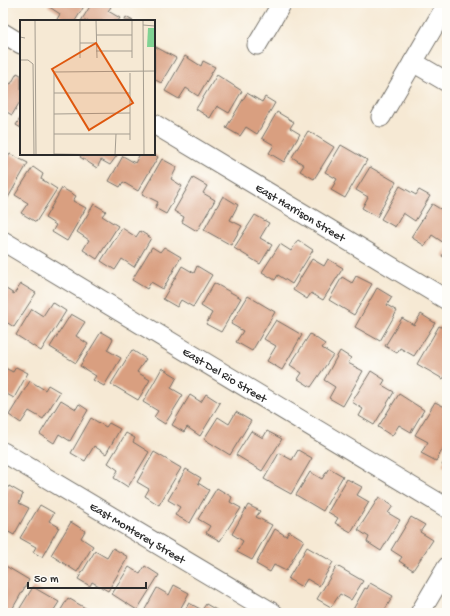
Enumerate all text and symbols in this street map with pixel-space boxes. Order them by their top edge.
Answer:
inset map [20,20,155,155]
street label: East Harrison Street [252,181,348,247]
street label: East Del Rio Street [179,345,270,407]
street label: East Monterey Street [86,500,188,569]
scale bar [28,564,146,590]
text: 50 m [34,573,59,587]

